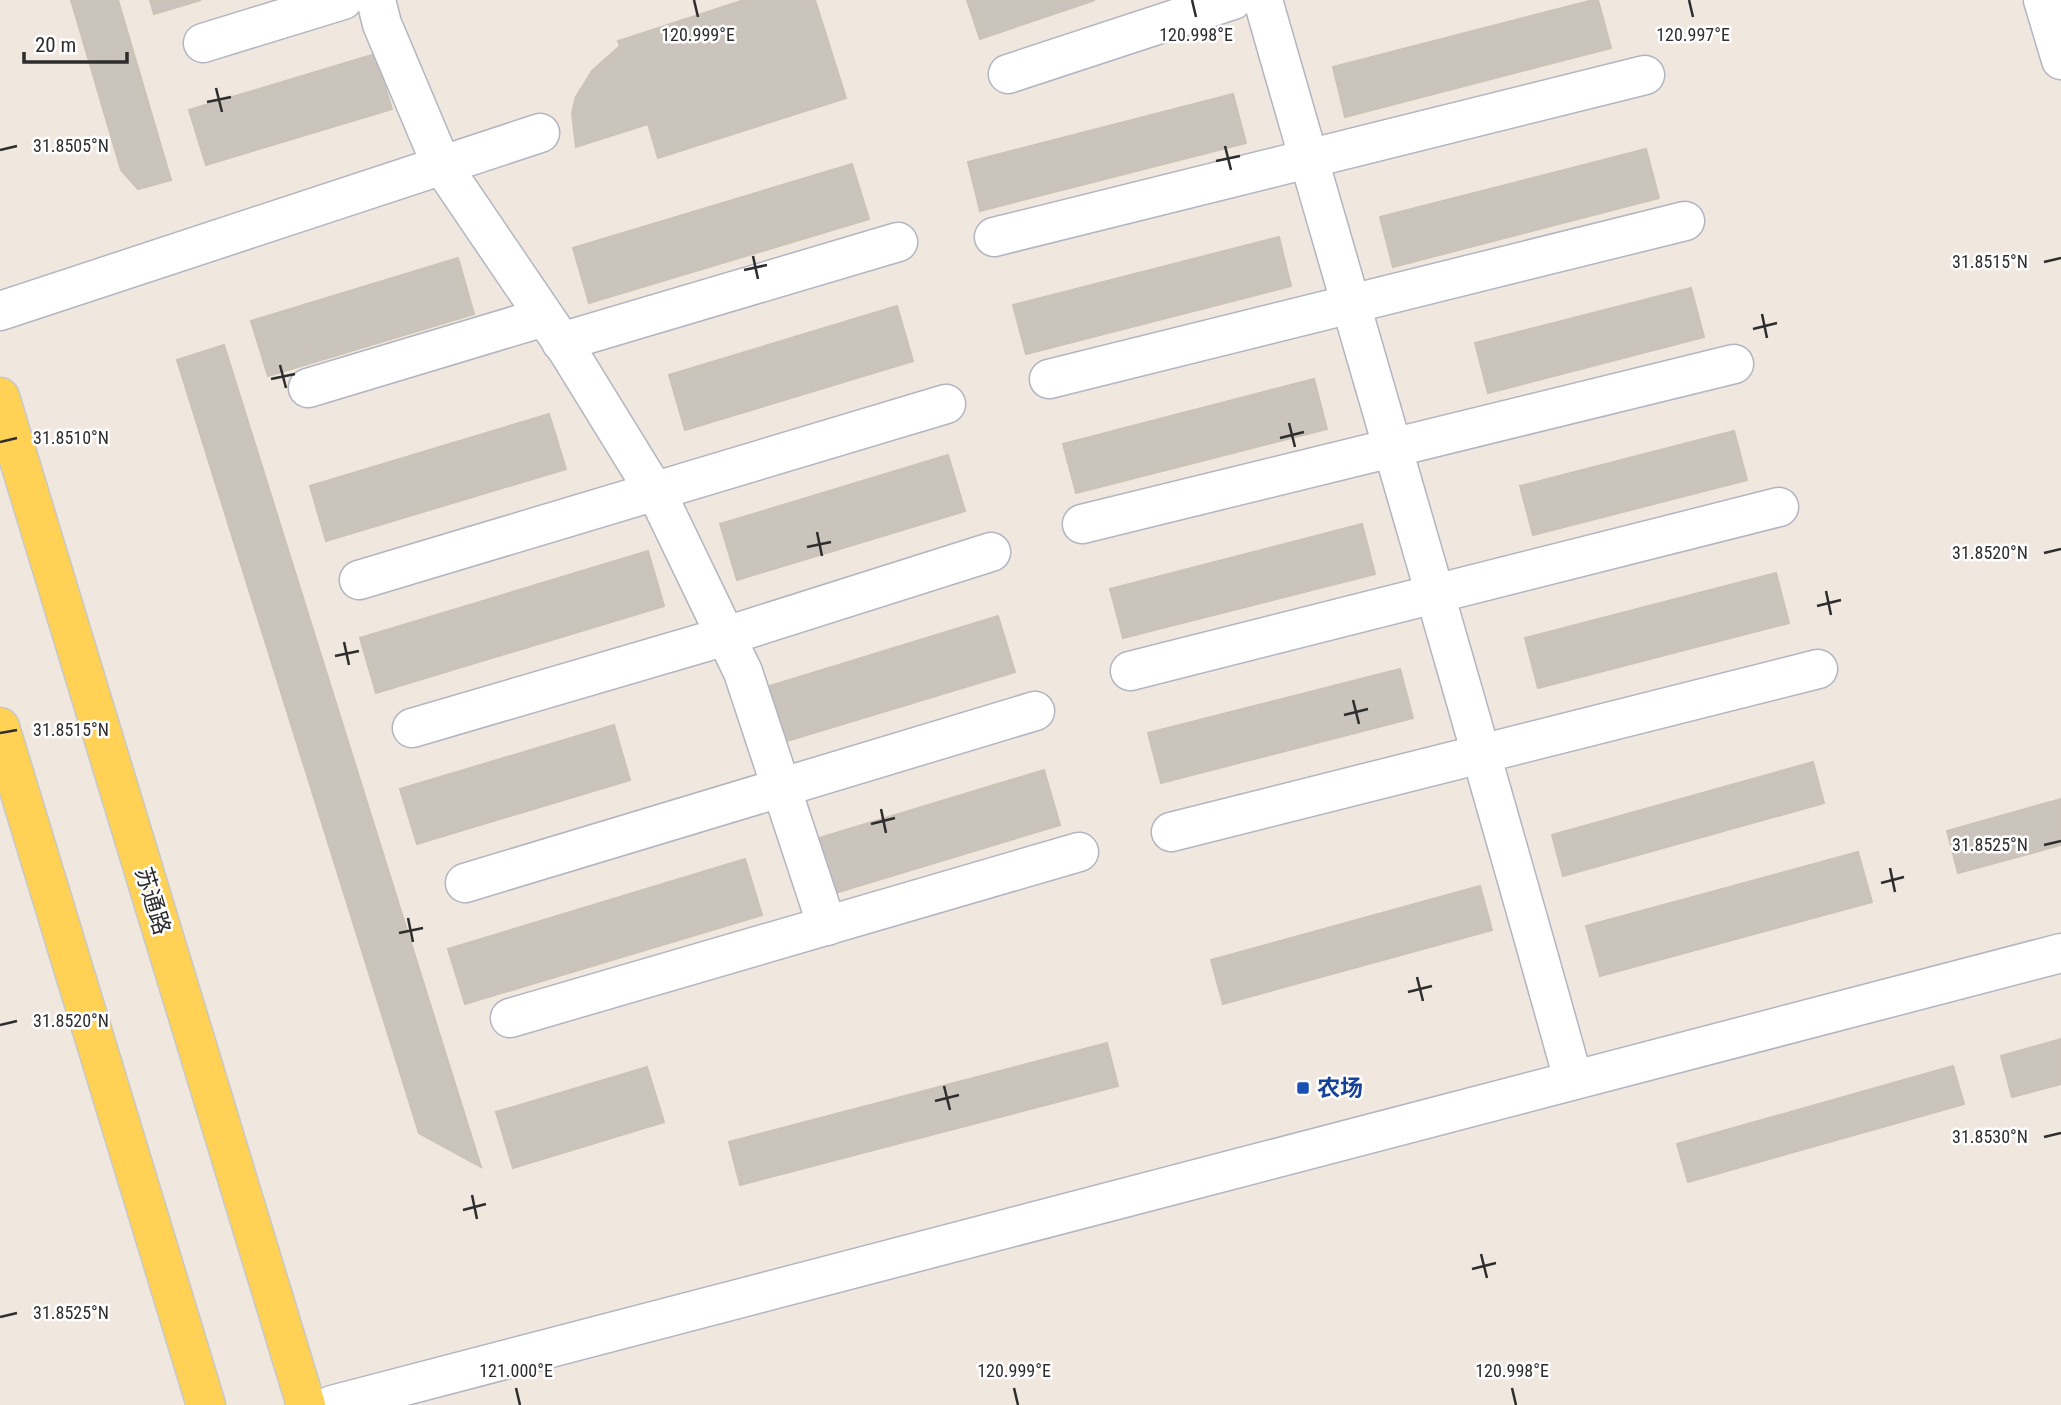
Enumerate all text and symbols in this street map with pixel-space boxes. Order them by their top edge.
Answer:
scale bar [24,21,128,65]
text: 120.999°E [661,24,735,45]
text: 120.998°E [1159,24,1233,45]
text: 120.997°E [1656,24,1730,45]
text: 20 m [35,33,76,57]
text: 31.8505°N [33,135,109,156]
text: 31.8515°N [1952,251,2028,272]
text: 31.8510°N [33,427,109,448]
text: 31.8520°N [1952,542,2028,563]
text: 31.8515°N [33,719,109,740]
text: 31.8525°N [1952,834,2028,855]
street label: 苏通路 [130,864,176,938]
text: 31.8520°N [33,1010,109,1031]
place label: 农场 [1317,1075,1363,1102]
marker: 农场 [1295,1080,1311,1096]
text: 31.8530°N [1952,1126,2028,1147]
text: 31.8525°N [33,1302,109,1323]
text: 121.000°E [479,1360,553,1381]
text: 120.999°E [977,1360,1051,1381]
text: 120.998°E [1475,1360,1549,1381]

